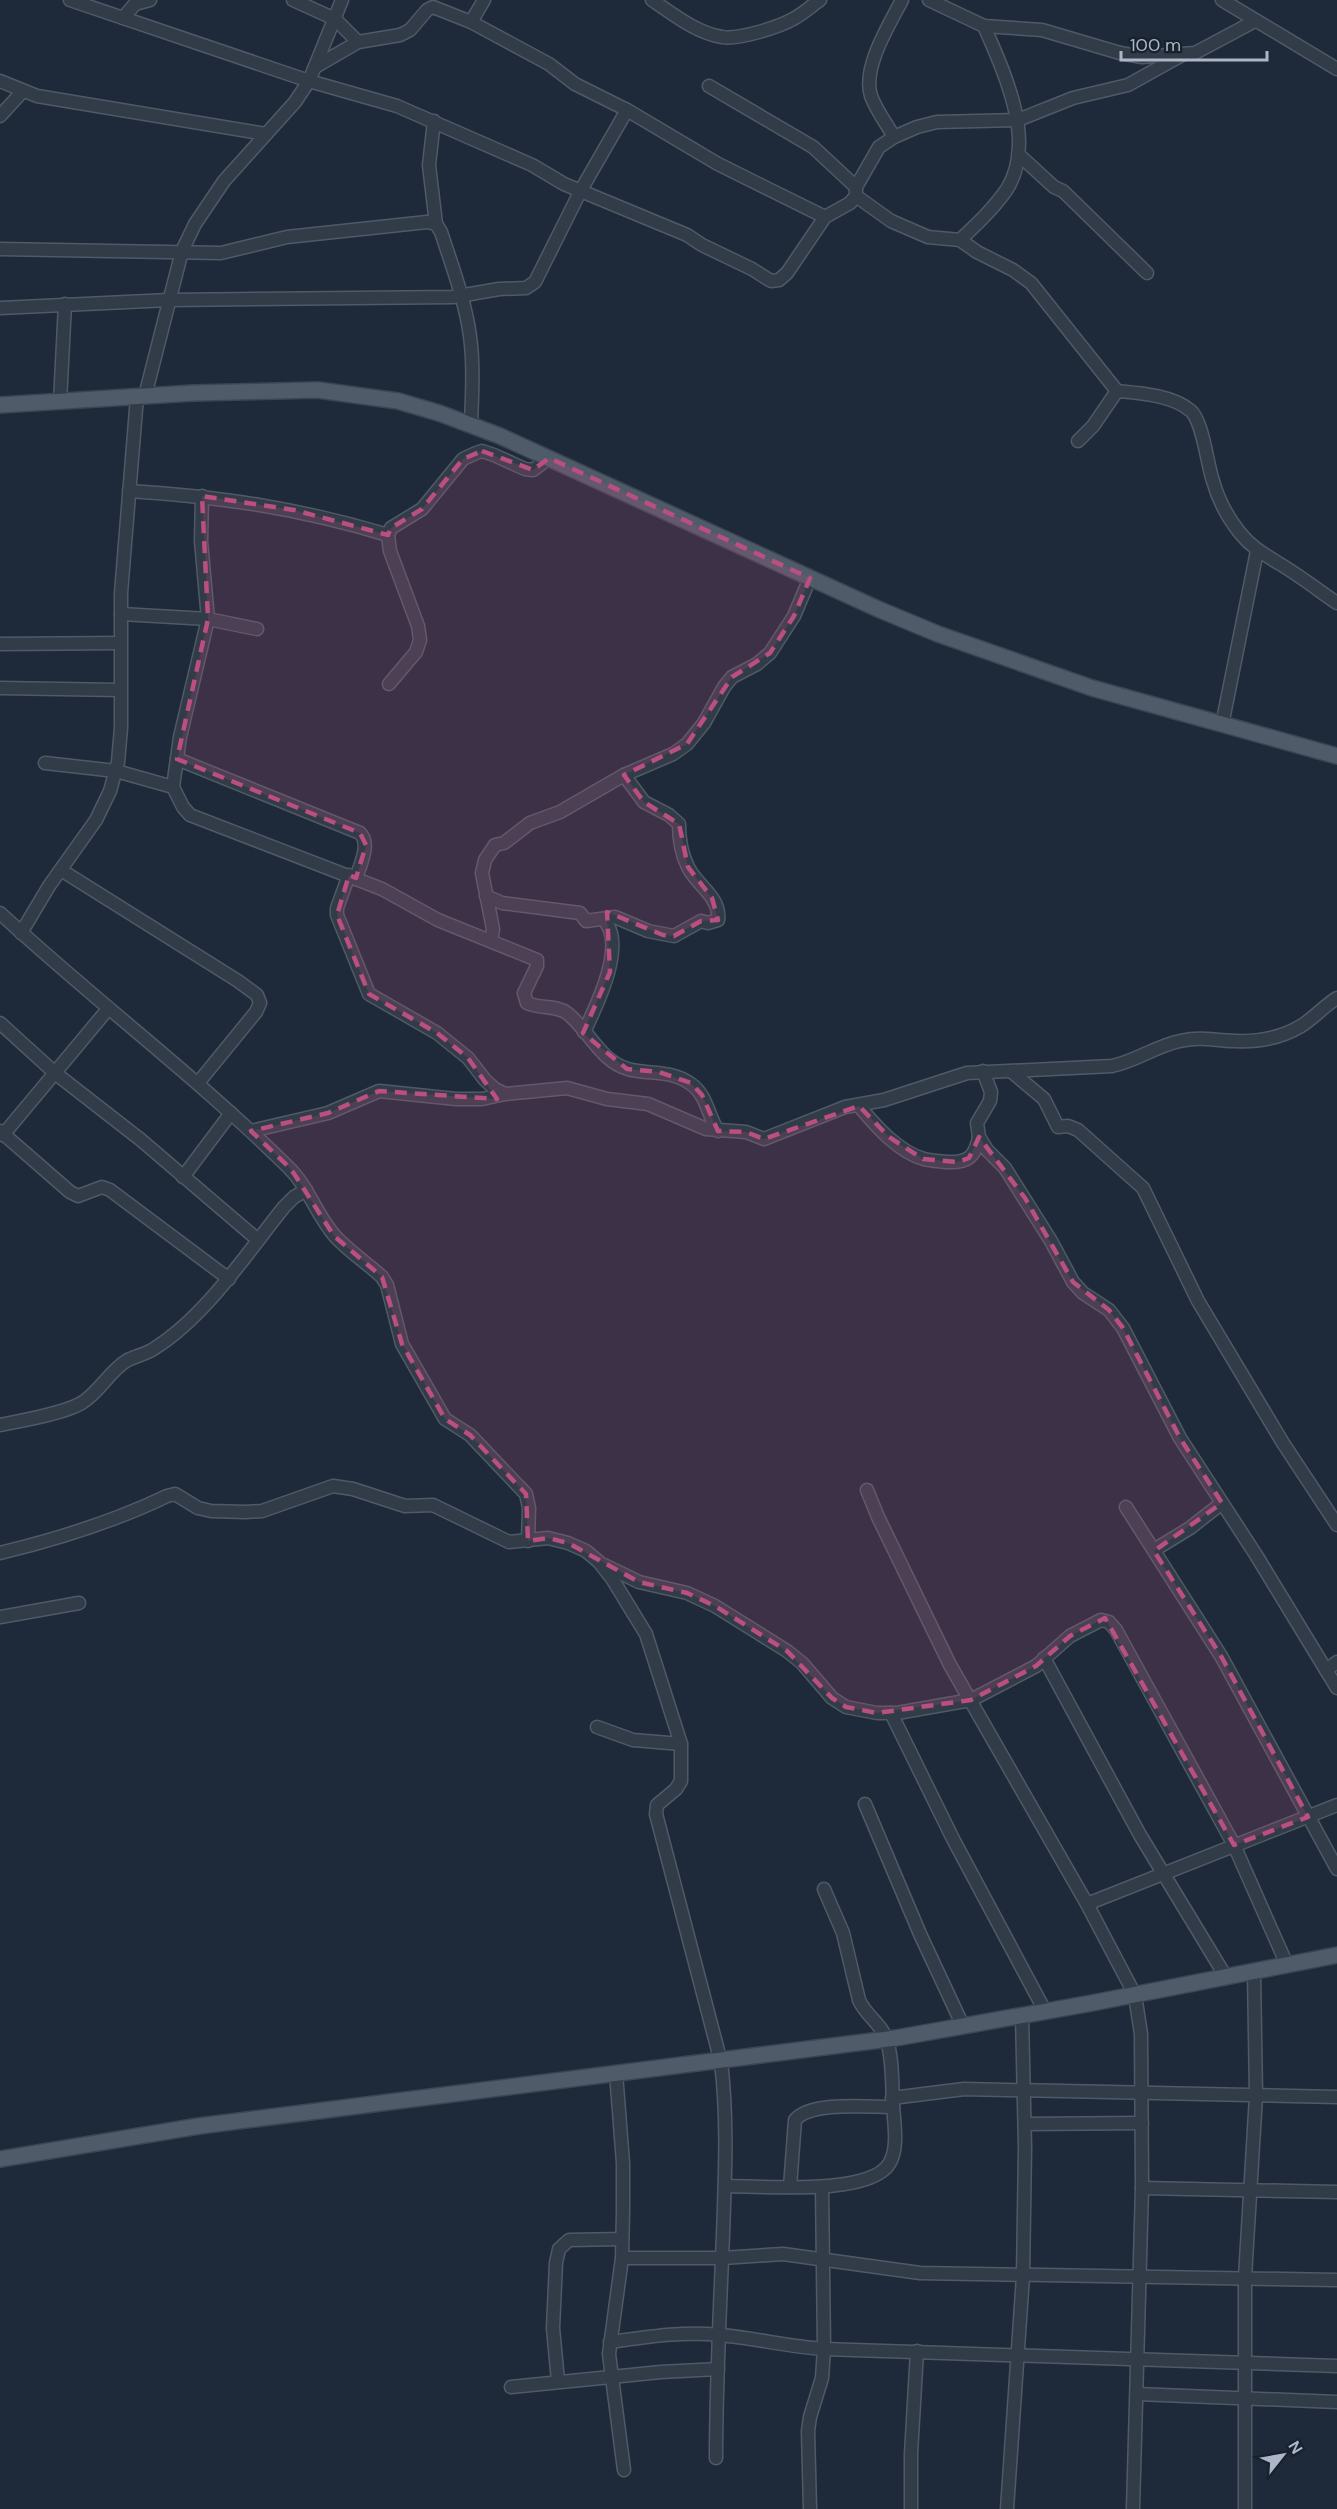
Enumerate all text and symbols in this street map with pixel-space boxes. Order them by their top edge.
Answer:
scale bar [1121,24,1266,62]
text: 100 m [1130,33,1181,57]
north arrow [1253,2425,1313,2485]
text: N [1283,2437,1307,2458]

